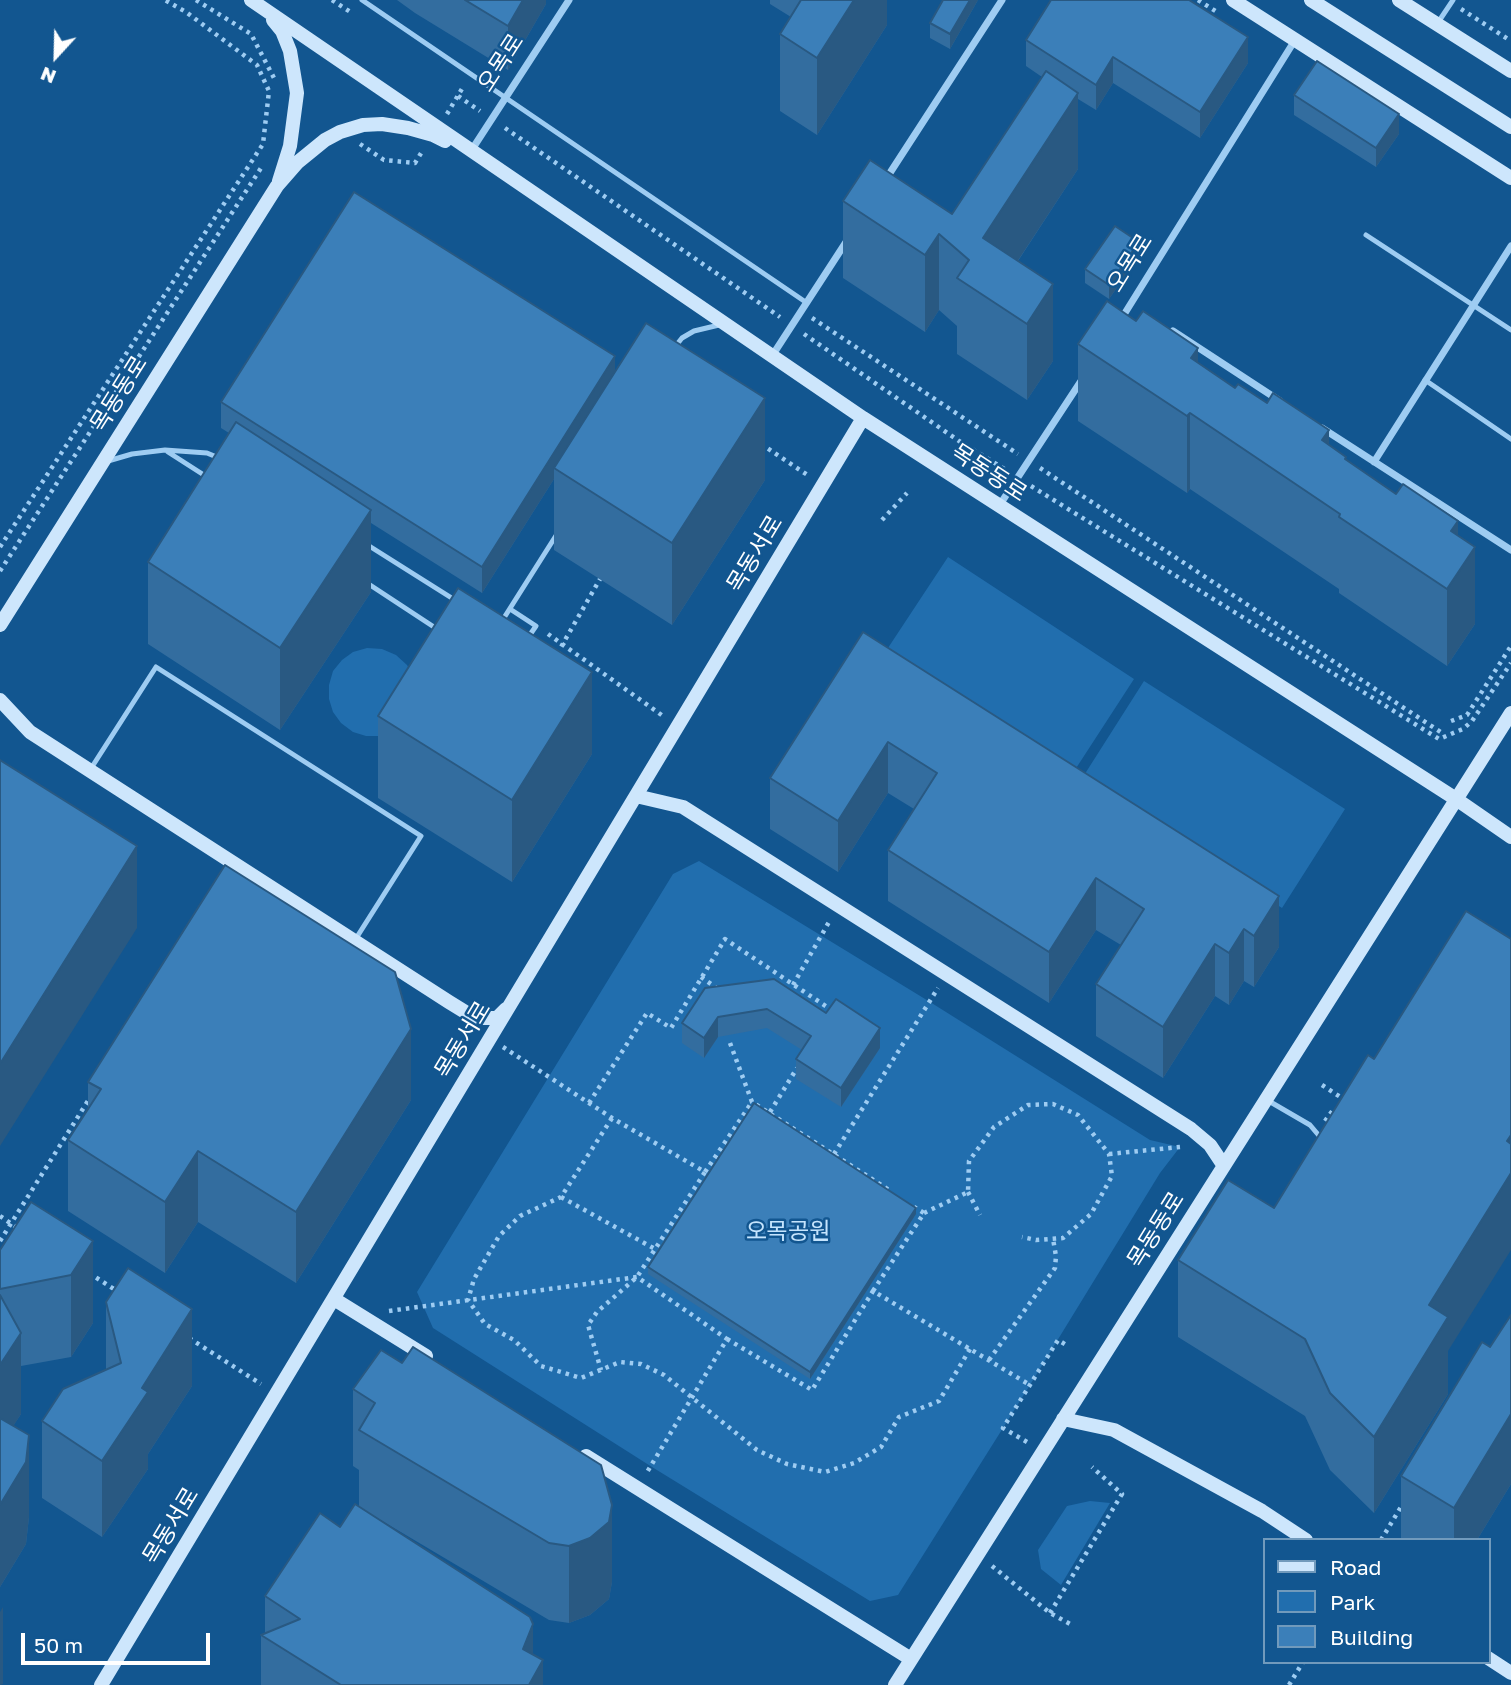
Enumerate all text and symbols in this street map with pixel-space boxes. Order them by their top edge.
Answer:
north arrow [21,21,91,91]
street label: 오목로 [472,29,530,97]
text: N [37,63,59,89]
street label: 오목로 [1101,229,1159,297]
street label: 목동동로 [85,351,153,437]
street label: 목동동로 [946,438,1032,508]
street label: 목동서로 [721,511,789,597]
street label: 목동서로 [429,997,497,1083]
street label: 목동동로 [1122,1187,1190,1273]
park label: 오목공원 [746,1218,830,1246]
street label: 목동서로 [137,1483,205,1569]
legend [1262,1538,1490,1664]
text: Road [1330,1554,1381,1580]
text: Park [1330,1589,1375,1615]
scale bar [24,1618,214,1662]
text: Building [1330,1624,1413,1650]
text: 50 m [34,1632,83,1658]

